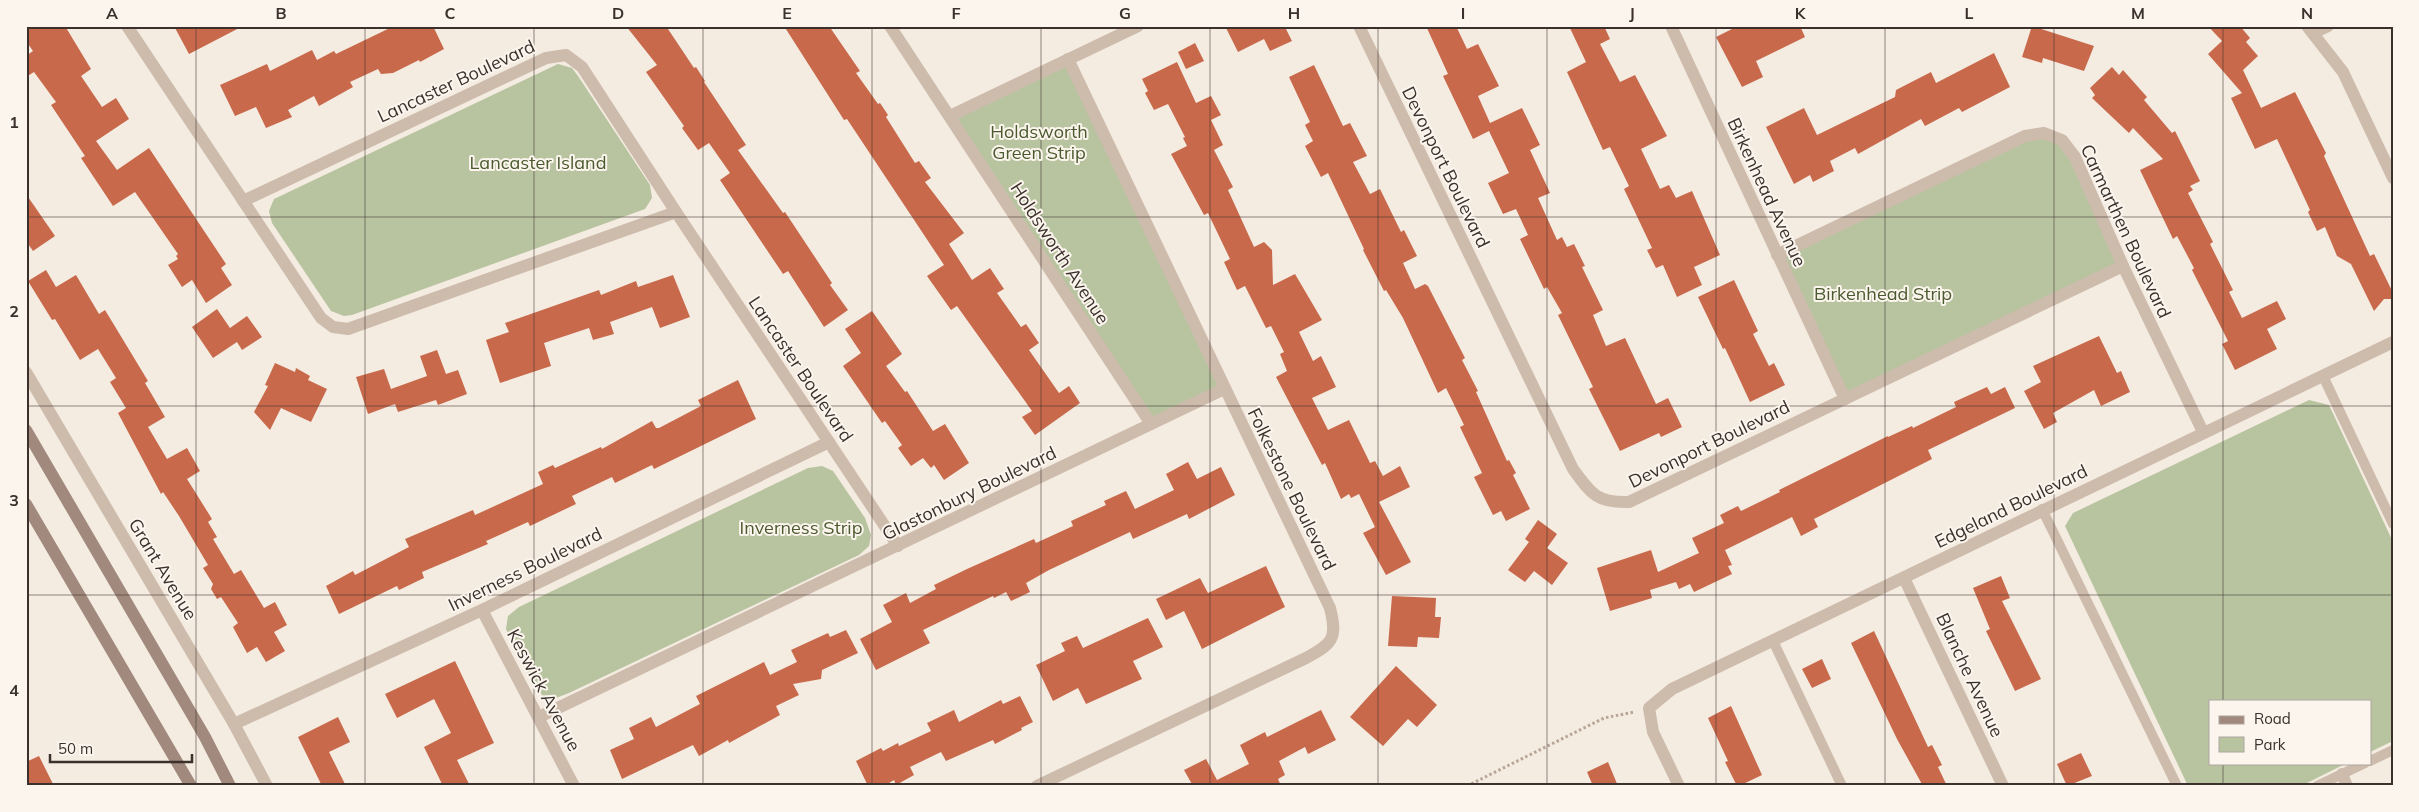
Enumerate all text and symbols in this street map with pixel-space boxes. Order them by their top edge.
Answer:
text: A [106,3,118,23]
text: B [275,3,287,23]
text: C [445,3,456,23]
text: D [612,3,624,23]
text: E [782,3,792,23]
text: F [951,3,961,23]
text: G [1119,3,1131,23]
text: H [1288,3,1300,23]
text: I [1461,3,1465,23]
text: J [1629,3,1635,23]
text: K [1795,3,1807,23]
text: L [1965,3,1974,23]
text: M [2131,3,2145,23]
text: N [2301,3,2313,23]
street label: Lancaster Boulevard [374,34,538,128]
street label: Devonport Boulevard [1397,83,1495,251]
text: 1 [9,112,19,132]
street label: Birkenhead Avenue [1722,114,1812,270]
park label: Holdsworth Green Strip [990,120,1088,164]
street label: Carmarthen Boulevard [2076,140,2176,322]
park label: Lancaster Island [470,151,606,174]
street label: Holdsworth Avenue [1005,178,1115,328]
park label: Birkenhead Strip [1814,282,1952,305]
street label: Lancaster Boulevard [744,292,858,446]
text: 2 [9,301,19,321]
street label: Devonport Boulevard [1625,395,1793,493]
street label: Folkestone Boulevard [1243,404,1341,574]
street label: Glastonbury Boulevard [878,441,1060,545]
street label: Edgeland Boulevard [1931,459,2091,553]
text: 3 [9,490,19,510]
street label: Grant Avenue [124,514,202,624]
park label: Inverness Strip [740,516,862,539]
street label: Inverness Boulevard [444,522,606,616]
street label: Blanche Avenue [1931,609,2009,741]
street label: Keswick Avenue [502,625,586,755]
text: 4 [9,680,19,700]
legend [2209,700,2372,764]
text: Road [2254,709,2291,728]
scale bar [50,732,192,764]
text: Park [2254,735,2286,754]
text: 50 m [58,739,93,758]

